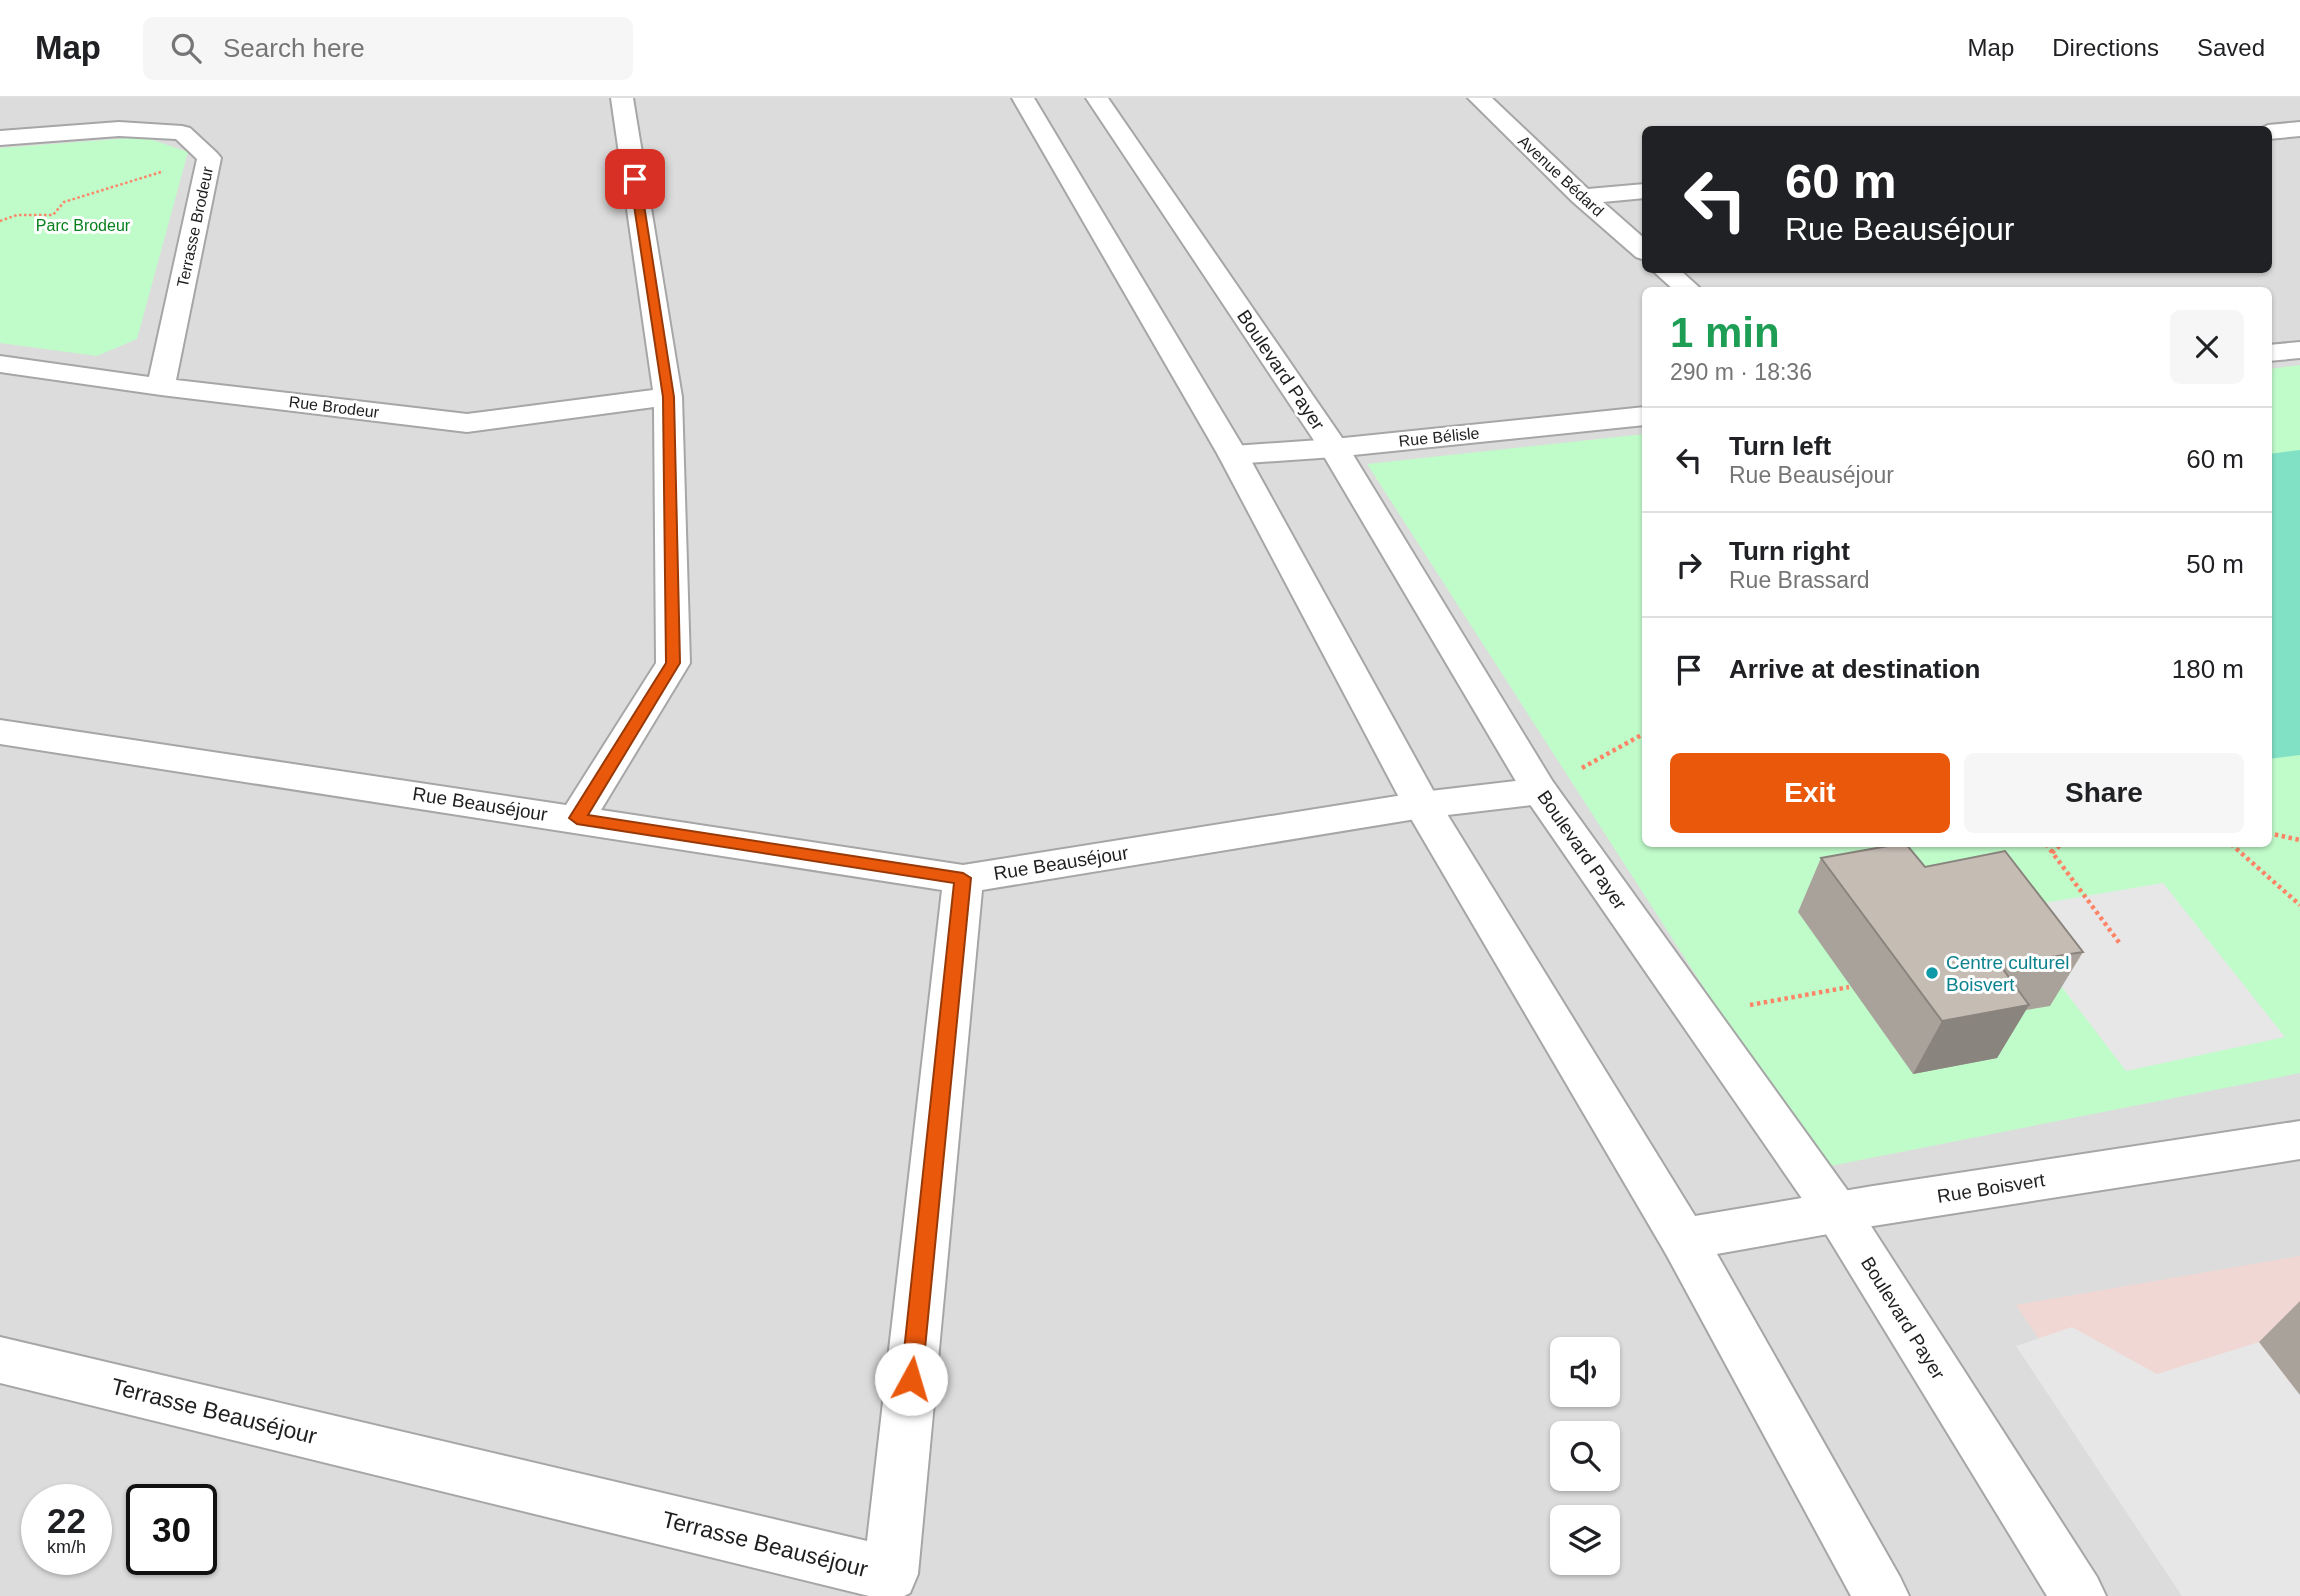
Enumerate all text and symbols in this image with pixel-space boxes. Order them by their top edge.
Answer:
search box [143,17,633,80]
text: Map [35,29,101,66]
icon: search [167,29,205,67]
text: Search here [223,33,365,63]
text: Map [1968,34,2014,61]
text: Directions [2052,34,2159,61]
text: Saved [2197,34,2265,61]
street label: Avenue Bédard [1515,132,1607,220]
pin [605,149,665,209]
icon: left [1670,154,1761,245]
text: 60 m [1785,154,1897,208]
icon: arrive [616,160,654,198]
street label: Terrasse Brodeur [174,165,216,289]
text: Rue Beauséjour [1785,211,2014,247]
park label: Parc Brodeur [36,217,131,234]
street label: Boulevard Payer [1233,306,1329,435]
text: 1 min [1670,309,1780,356]
button: close [2170,310,2244,384]
text: 290 m · 18:36 [1670,359,1812,385]
street label: Rue Brodeur [288,393,381,421]
street label: Rue Bélisle [1398,424,1480,450]
text: Turn left [1729,431,1831,461]
icon: left [1670,441,1708,479]
text: 60 m [2186,444,2244,474]
text: Rue Beauséjour [1729,462,1894,488]
text: Turn right [1729,536,1850,566]
icon: right [1670,546,1708,584]
text: 50 m [2186,549,2244,579]
text: Rue Brassard [1729,567,1870,593]
icon: arrive [1670,651,1708,689]
text: Arrive at destination [1729,654,1980,684]
text: 180 m [2172,654,2244,684]
button: Exit [1670,753,1950,833]
button: Share [1964,753,2244,833]
street label: Rue Beauséjour [411,783,550,825]
street label: Boulevard Payer [1533,786,1631,914]
street label: Rue Beauséjour [992,842,1131,884]
place label: Centre culturel Boisvert [1946,952,2070,995]
marker: Centre culturel Boisvert [1924,965,1940,981]
street label: Rue Boisvert [1936,1169,2047,1207]
street label: Boulevard Payer [1857,1253,1949,1384]
map controls [1550,1337,1620,1575]
button: sound [1550,1337,1620,1407]
position arrow [874,1342,948,1416]
street label: Terrasse Beauséjour [109,1373,320,1449]
button: search [1550,1421,1620,1491]
speed limit sign: 30 [126,1484,217,1575]
text: 22 [47,1501,86,1540]
button: layers [1550,1505,1620,1575]
street label: Terrasse Beauséjour [660,1506,871,1582]
text: km/h [47,1537,86,1557]

